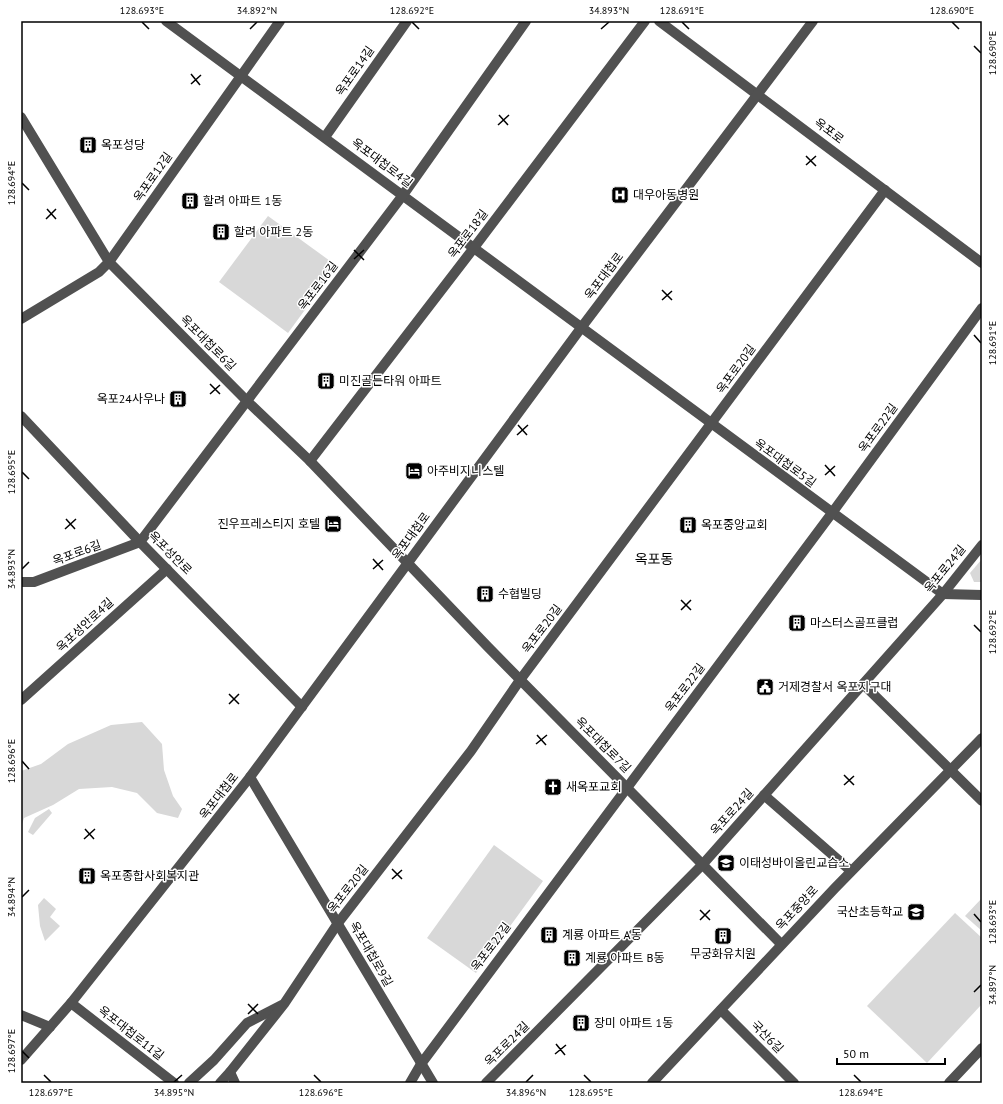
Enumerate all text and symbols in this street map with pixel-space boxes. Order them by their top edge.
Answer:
text: 128.693°E [120,4,164,17]
text: 34.892°N [237,4,277,17]
text: 128.692°E [390,4,434,17]
text: 34.893°N [589,4,629,17]
text: 128.691°E [660,4,704,17]
text: 128.690°E [930,4,974,17]
text: 128.690°E [986,31,999,75]
street label: 옥포로14길 [332,43,377,98]
street label: 옥포로 [812,115,847,147]
building icon: 옥포성당 [78,135,98,155]
street label: 옥포대첩로4길 [349,135,416,190]
place label: 옥포성당 [101,137,145,152]
street label: 옥포로12길 [130,149,175,204]
text: 128.694°E [5,161,18,205]
hospital icon: 대우아동병원 [610,185,630,205]
place label: 대우아동병원 [633,187,699,202]
building icon: 할려 아파트 1동 [180,191,200,211]
place label: 할려 아파트 1동 [203,193,282,208]
street label: 옥포로18길 [444,206,491,261]
building icon: 할려 아파트 2동 [211,222,231,242]
place label: 할려 아파트 2동 [234,224,313,239]
street label: 옥포대첩로 [581,249,626,302]
street label: 옥포로16길 [294,258,341,313]
street label: 옥포대첩로6길 [177,312,239,374]
text: 128.691°E [986,321,999,365]
street label: 옥포로20길 [713,341,758,396]
building icon: 미진골든타워 아파트 [316,371,336,391]
place label: 미진골든타워 아파트 [339,373,442,388]
building icon: 옥포24사우나 [168,389,188,409]
place label: 옥포24사우나 [97,391,165,406]
street label: 옥포로22길 [855,400,900,455]
street label: 옥포대첩로5길 [751,435,819,490]
text: 128.695°E [5,450,18,494]
hotel icon: 아주비지니스텔 [404,461,424,481]
place label: 아주비지니스텔 [427,463,504,478]
street label: 옥포대첩로 [388,509,433,562]
hotel icon: 진우프레스티지 호텔 [323,514,343,534]
building icon: 옥포중앙교회 [678,515,698,535]
place label: 진우프레스티지 호텔 [217,516,320,531]
place label: 옥포중앙교회 [701,517,767,532]
street label: 옥포성안로 [146,528,195,577]
street label: 옥포로6길 [50,537,103,568]
street label: 옥포로24길 [921,542,968,596]
text: 34.893°N [5,549,18,589]
district label: 옥포동 [635,550,673,568]
building icon: 수협빌딩 [475,584,495,604]
place label: 수협빌딩 [498,586,542,601]
street label: 옥포성안로4길 [53,594,116,655]
street label: 옥포로20길 [518,601,565,656]
text: 128.692°E [986,610,999,654]
building icon: 마스터스골프클럽 [787,613,807,633]
place label: 마스터스골프클럽 [810,615,898,630]
street label: 옥포로22길 [661,660,708,715]
public building icon: 거제경찰서 옥포지구대 [755,677,775,697]
place label: 거제경찰서 옥포지구대 [778,679,892,694]
street label: 옥포대첩로7길 [572,714,634,776]
text: 128.696°E [5,739,18,783]
street label: 옥포대첩로 [196,769,242,822]
church icon: 새옥포교회 [543,777,563,797]
place label: 새옥포교회 [566,779,621,794]
street label: 옥포로24길 [707,785,756,838]
school or university icon: 이태성바이올린교습소 [716,853,736,873]
place label: 이태성바이올린교습소 [739,855,849,870]
street label: 옥포로20길 [324,862,371,916]
building icon: 옥포종합사회복지관 [77,866,97,886]
place label: 옥포종합사회복지관 [100,868,199,883]
text: 34.894°N [5,877,18,917]
street label: 옥포중앙로 [772,882,821,933]
text: 128.693°E [986,900,999,944]
school or university icon: 국산초등학교 [906,902,926,922]
place label: 국산초등학교 [837,904,903,919]
street label: 옥포대첩로9길 [347,918,396,989]
street label: 옥포로22길 [467,919,514,974]
building icon: 계룡 아파트 A동 [539,925,559,945]
building icon: 무궁화유치원 [713,926,733,946]
place label: 계룡 아파트 A동 [562,927,642,942]
place label: 무궁화유치원 [690,946,756,961]
building icon: 계룡 아파트 B동 [562,948,582,968]
place label: 계룡 아파트 B동 [585,950,665,965]
text: 34.897°N [986,965,999,1005]
street label: 옥포대첩로11길 [95,1002,167,1063]
building icon: 장미 아파트 1동 [571,1013,591,1033]
place label: 장미 아파트 1동 [594,1015,673,1030]
street label: 국산6길 [748,1017,787,1056]
street label: 옥포로24길 [481,1018,532,1069]
text: 128.697°E [5,1029,18,1073]
scale bar [837,1040,945,1066]
text: 50 m [843,1046,869,1061]
text: 128.697°E [29,1086,73,1099]
text: 34.895°N [154,1086,194,1099]
text: 128.696°E [299,1086,343,1099]
text: 34.896°N [506,1086,546,1099]
text: 128.695°E [569,1086,613,1099]
text: 128.694°E [839,1086,883,1099]

